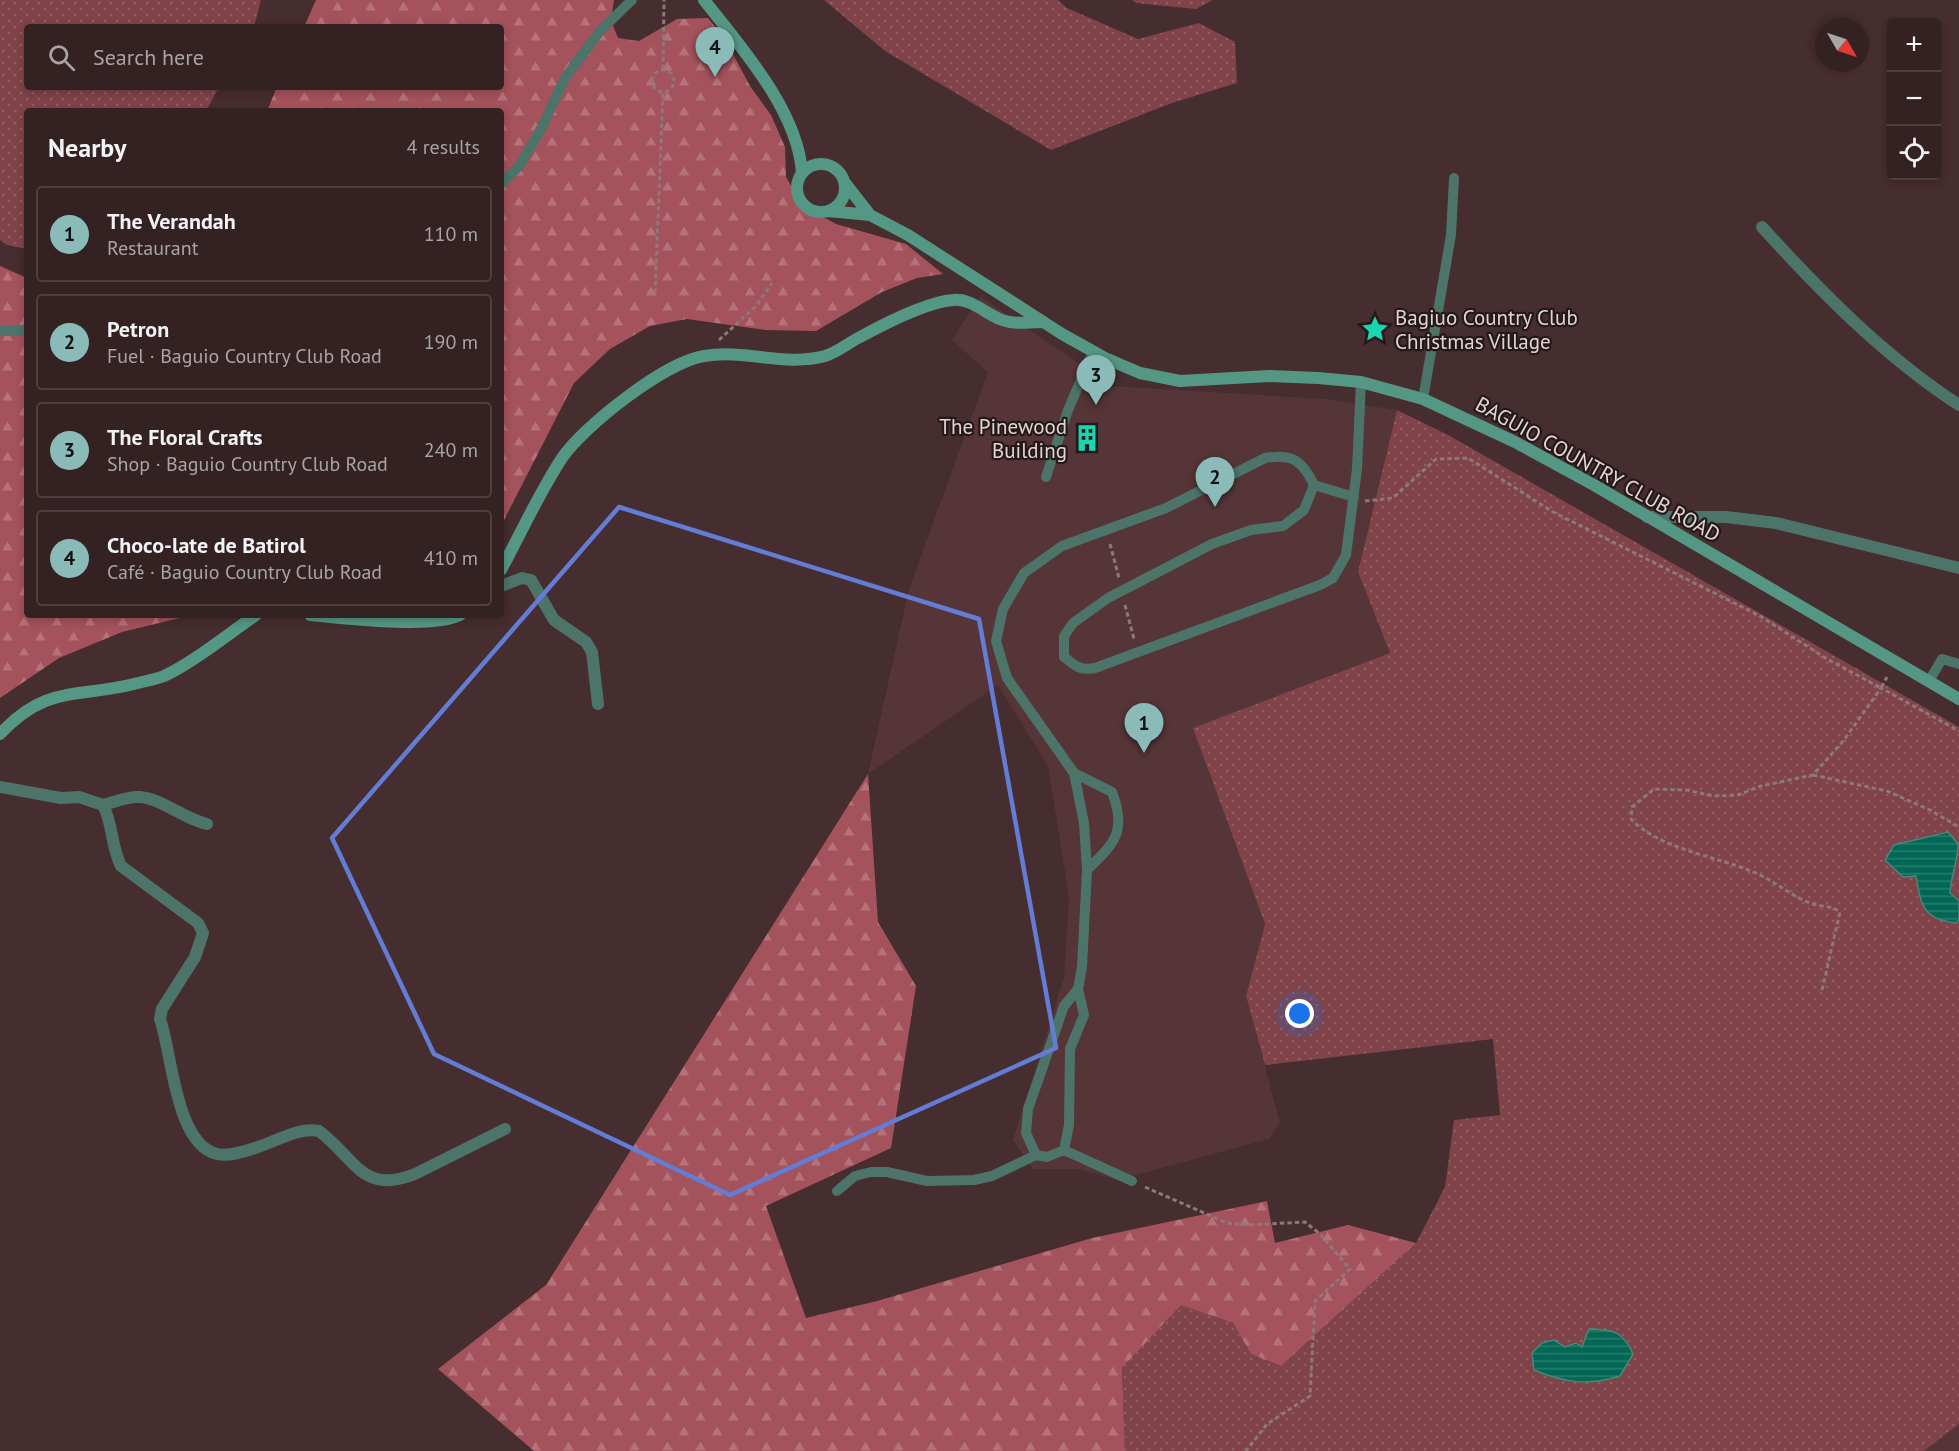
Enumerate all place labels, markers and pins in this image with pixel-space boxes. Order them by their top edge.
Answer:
pin: 4 [696,28,734,77]
place label: Bagiuo Country Club Christmas Village [1395,304,1578,355]
place icon: Bagiuo Country Club Christmas Village [1360,314,1390,344]
pin: 3 [1076,356,1116,405]
place label: The Pinewood Building [939,413,1067,464]
building icon: The Pinewood Building [1072,423,1102,453]
pin: 2 [1196,458,1234,507]
pin: 1 [1124,704,1164,753]

